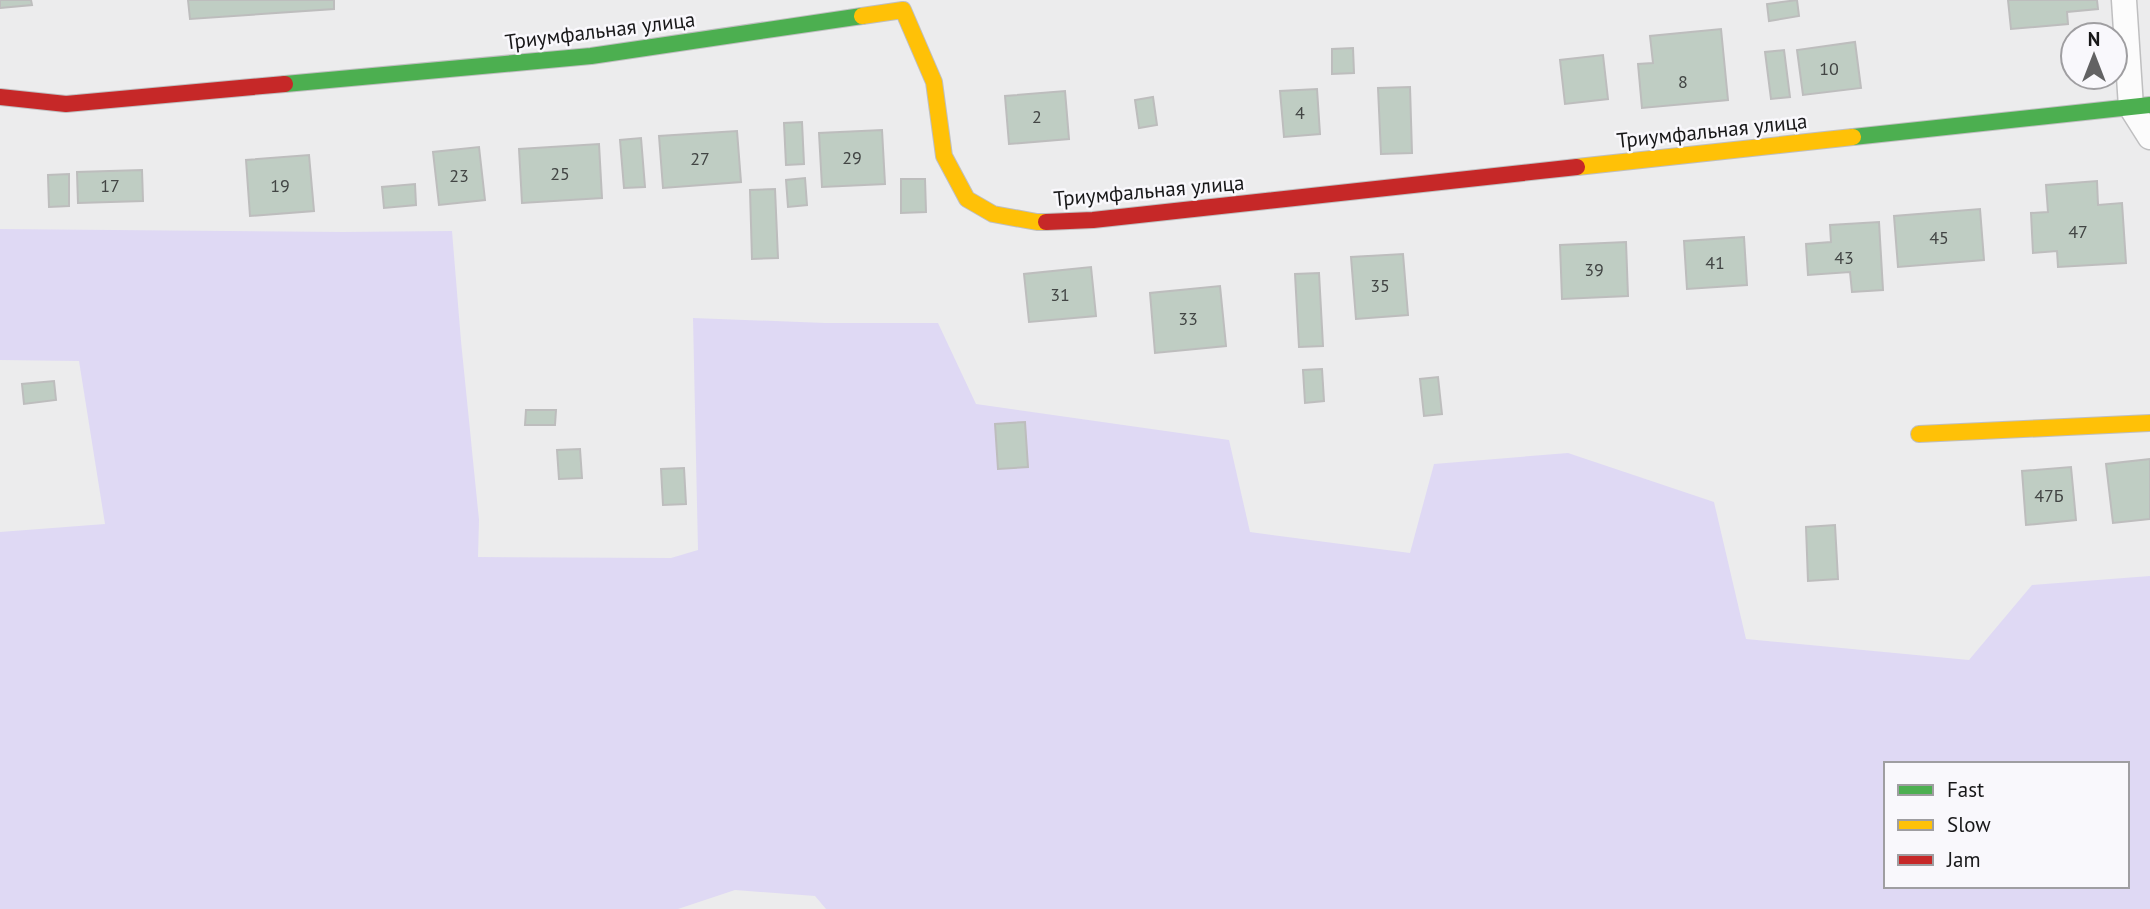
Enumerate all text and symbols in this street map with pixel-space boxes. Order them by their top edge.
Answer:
street label: Триумфальная улица [503,5,697,56]
north arrow [2059,21,2129,91]
text: N [2088,27,2100,51]
house number: 10 [1819,57,1839,80]
house number: 8 [1678,70,1688,93]
house number: 4 [1295,101,1305,124]
house number: 2 [1032,105,1042,128]
street label: Триумфальная улица [1615,107,1808,154]
house number: 29 [842,146,862,169]
house number: 27 [690,147,710,170]
house number: 25 [550,162,570,185]
house number: 23 [449,164,469,187]
street label: Триумфальная улица [1052,169,1245,212]
house number: 17 [100,174,120,197]
house number: 19 [270,174,290,197]
house number: 47 [2068,220,2088,243]
house number: 45 [1929,226,1949,249]
house number: 43 [1834,246,1854,269]
house number: 41 [1705,251,1725,274]
house number: 39 [1584,258,1604,281]
house number: 35 [1370,274,1390,297]
house number: 31 [1050,283,1070,306]
house number: 33 [1178,307,1198,330]
house number: 47Б [2034,484,2064,507]
legend [1884,762,2129,888]
text: Fast [1947,776,1984,803]
text: Slow [1947,811,1991,838]
text: Jam [1946,846,1981,873]

